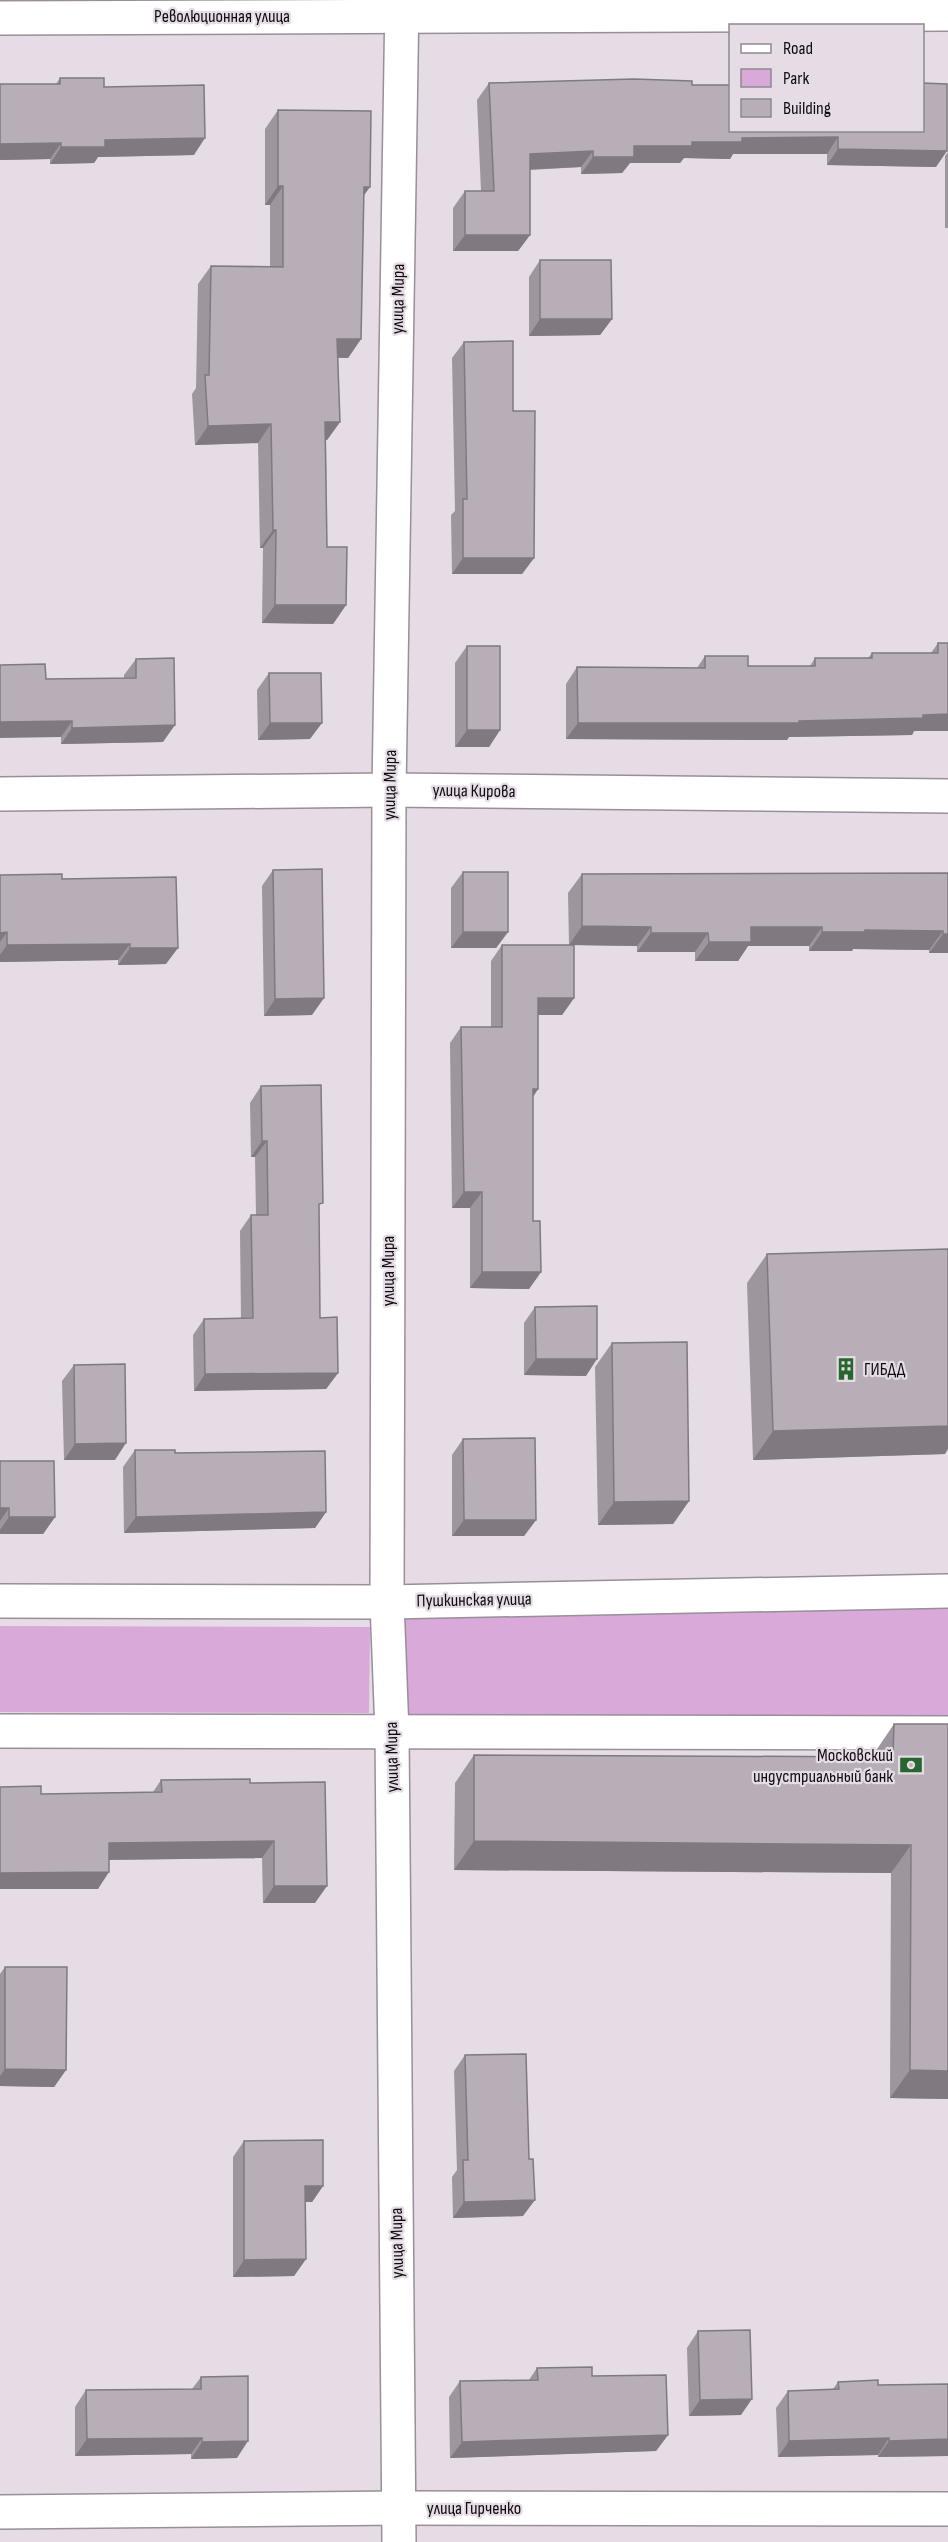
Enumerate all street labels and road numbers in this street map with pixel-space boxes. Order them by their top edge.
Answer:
street label: Революционная улица [154,6,290,27]
street label: улица Мира [387,263,409,334]
street label: улица Мира [379,749,401,820]
street label: улица Кирова [432,780,516,802]
street label: улица Мира [378,1236,399,1306]
street label: Пушкинская улица [416,1588,532,1612]
street label: улица Мира [381,1721,403,1792]
street label: улица Мира [386,2207,408,2278]
street label: улица Гирченко [427,2498,521,2519]

